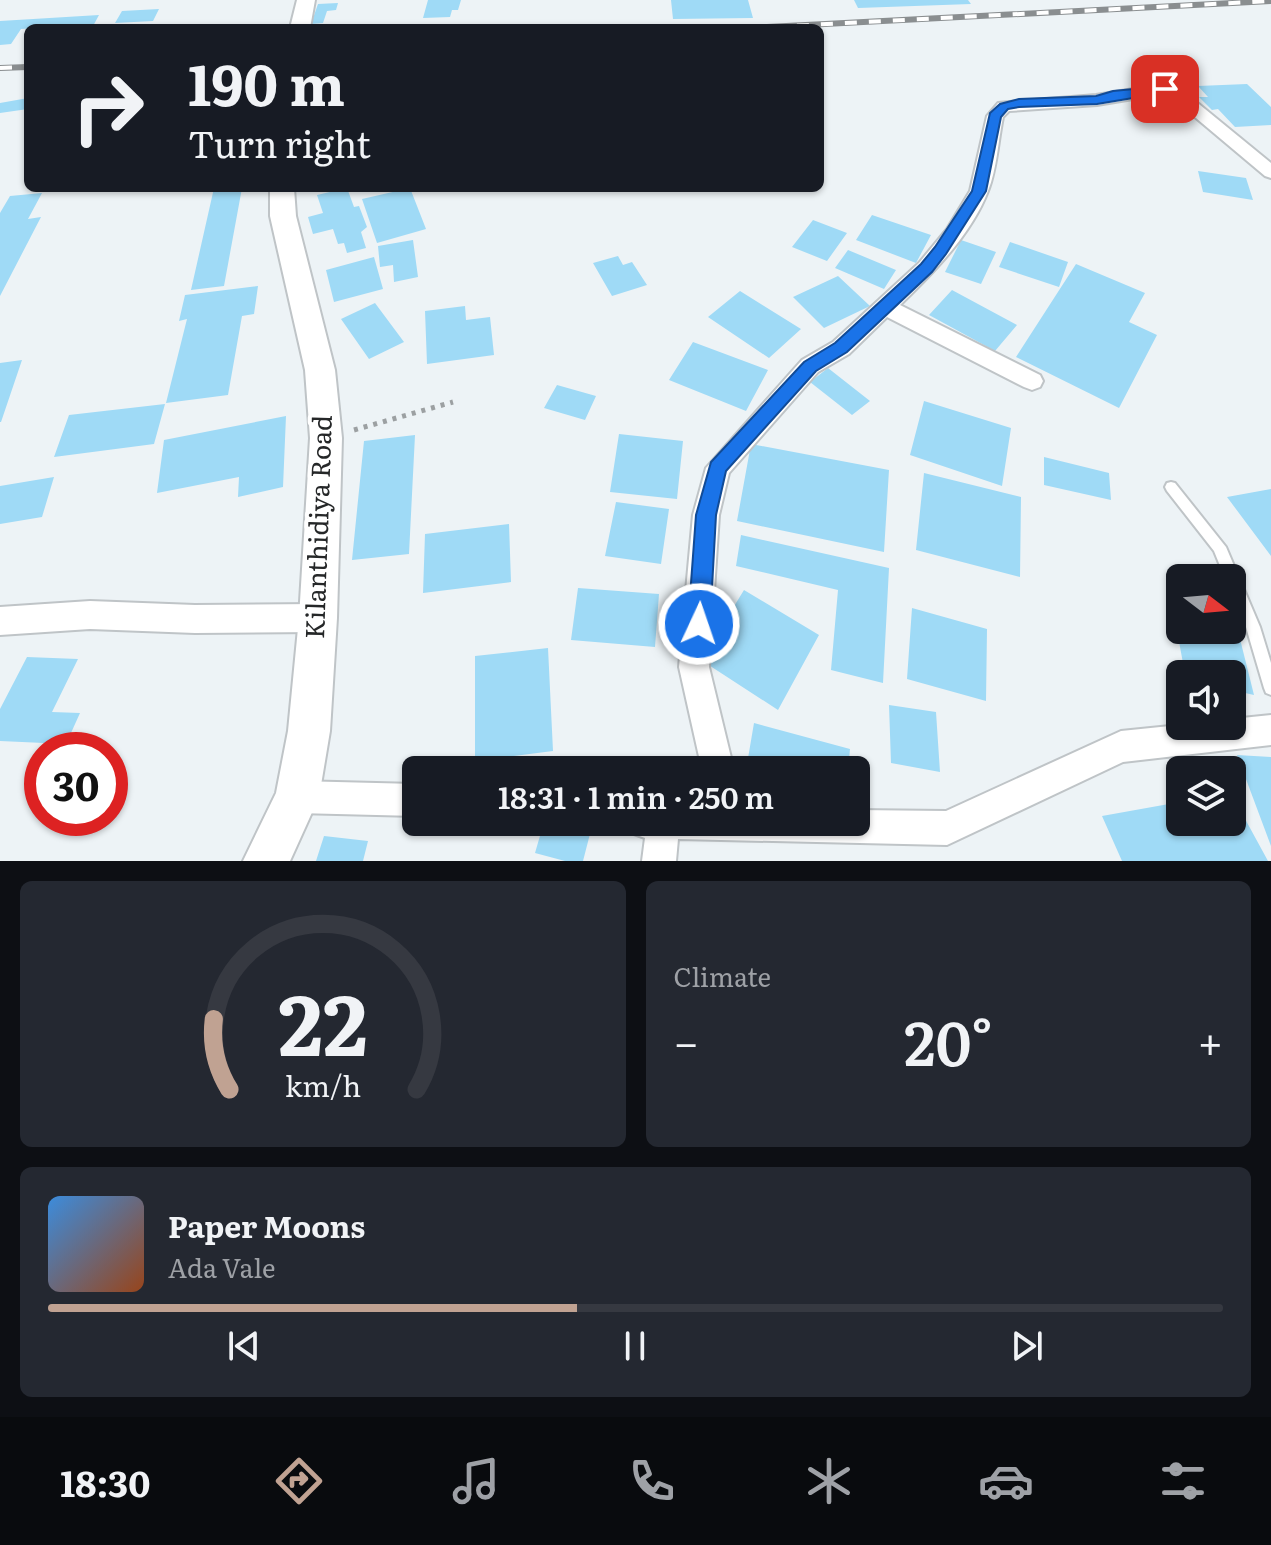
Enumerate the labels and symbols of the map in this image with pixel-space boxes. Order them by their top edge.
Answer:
pin [1131,55,1199,123]
street label: Kilanthidiya Road [293,414,340,640]
north arrow [1166,564,1246,644]
position arrow [657,582,741,666]
speed limit sign: 30 [24,732,128,836]

